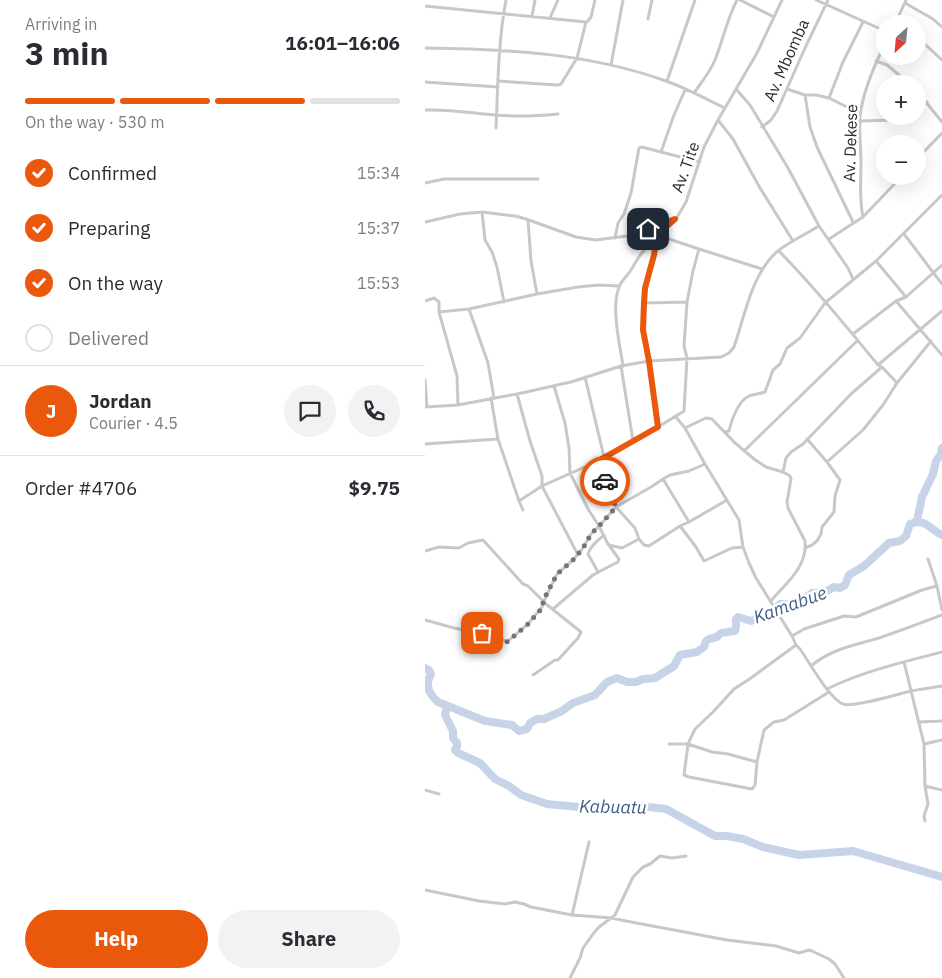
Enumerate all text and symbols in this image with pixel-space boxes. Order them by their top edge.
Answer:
text: Arriving in [25,14,97,34]
street label: Av. Mbomba [759,15,813,104]
north arrow [876,15,926,65]
map controls [876,15,926,185]
text: 16:01–16:06 [285,31,400,55]
text: 3 min [25,32,109,74]
button: + [876,75,926,125]
street label: Av. Dekese [839,103,861,182]
text: On the way · 530 m [25,112,164,132]
button: − [876,135,926,185]
street label: Av. Tite [667,139,703,195]
icon: check [25,159,53,187]
text: Confirmed [68,161,157,185]
text: 15:34 [357,163,400,183]
pin [627,208,669,250]
icon: check [25,214,53,242]
icon: home [634,215,662,243]
text: Preparing [68,216,150,240]
text: 15:37 [357,218,400,238]
icon: check [25,269,53,297]
text: On the way [68,271,163,295]
text: 15:53 [357,273,400,293]
text: Delivered [68,326,149,350]
button: chat [284,385,336,437]
button: phone [348,385,400,437]
text: Jordan [89,389,152,413]
text: J [46,399,56,423]
text: Courier · 4.5 [89,413,178,433]
courier [580,456,630,506]
icon: car [591,467,619,495]
text: Order #4706 [25,476,137,500]
text: $9.75 [348,476,400,500]
water label: Kamabue [750,581,830,628]
pin [461,612,503,654]
icon: bag [468,619,496,647]
water label: Kabuatu [579,794,647,819]
button: Help [25,910,208,968]
button: Share [218,910,400,968]

